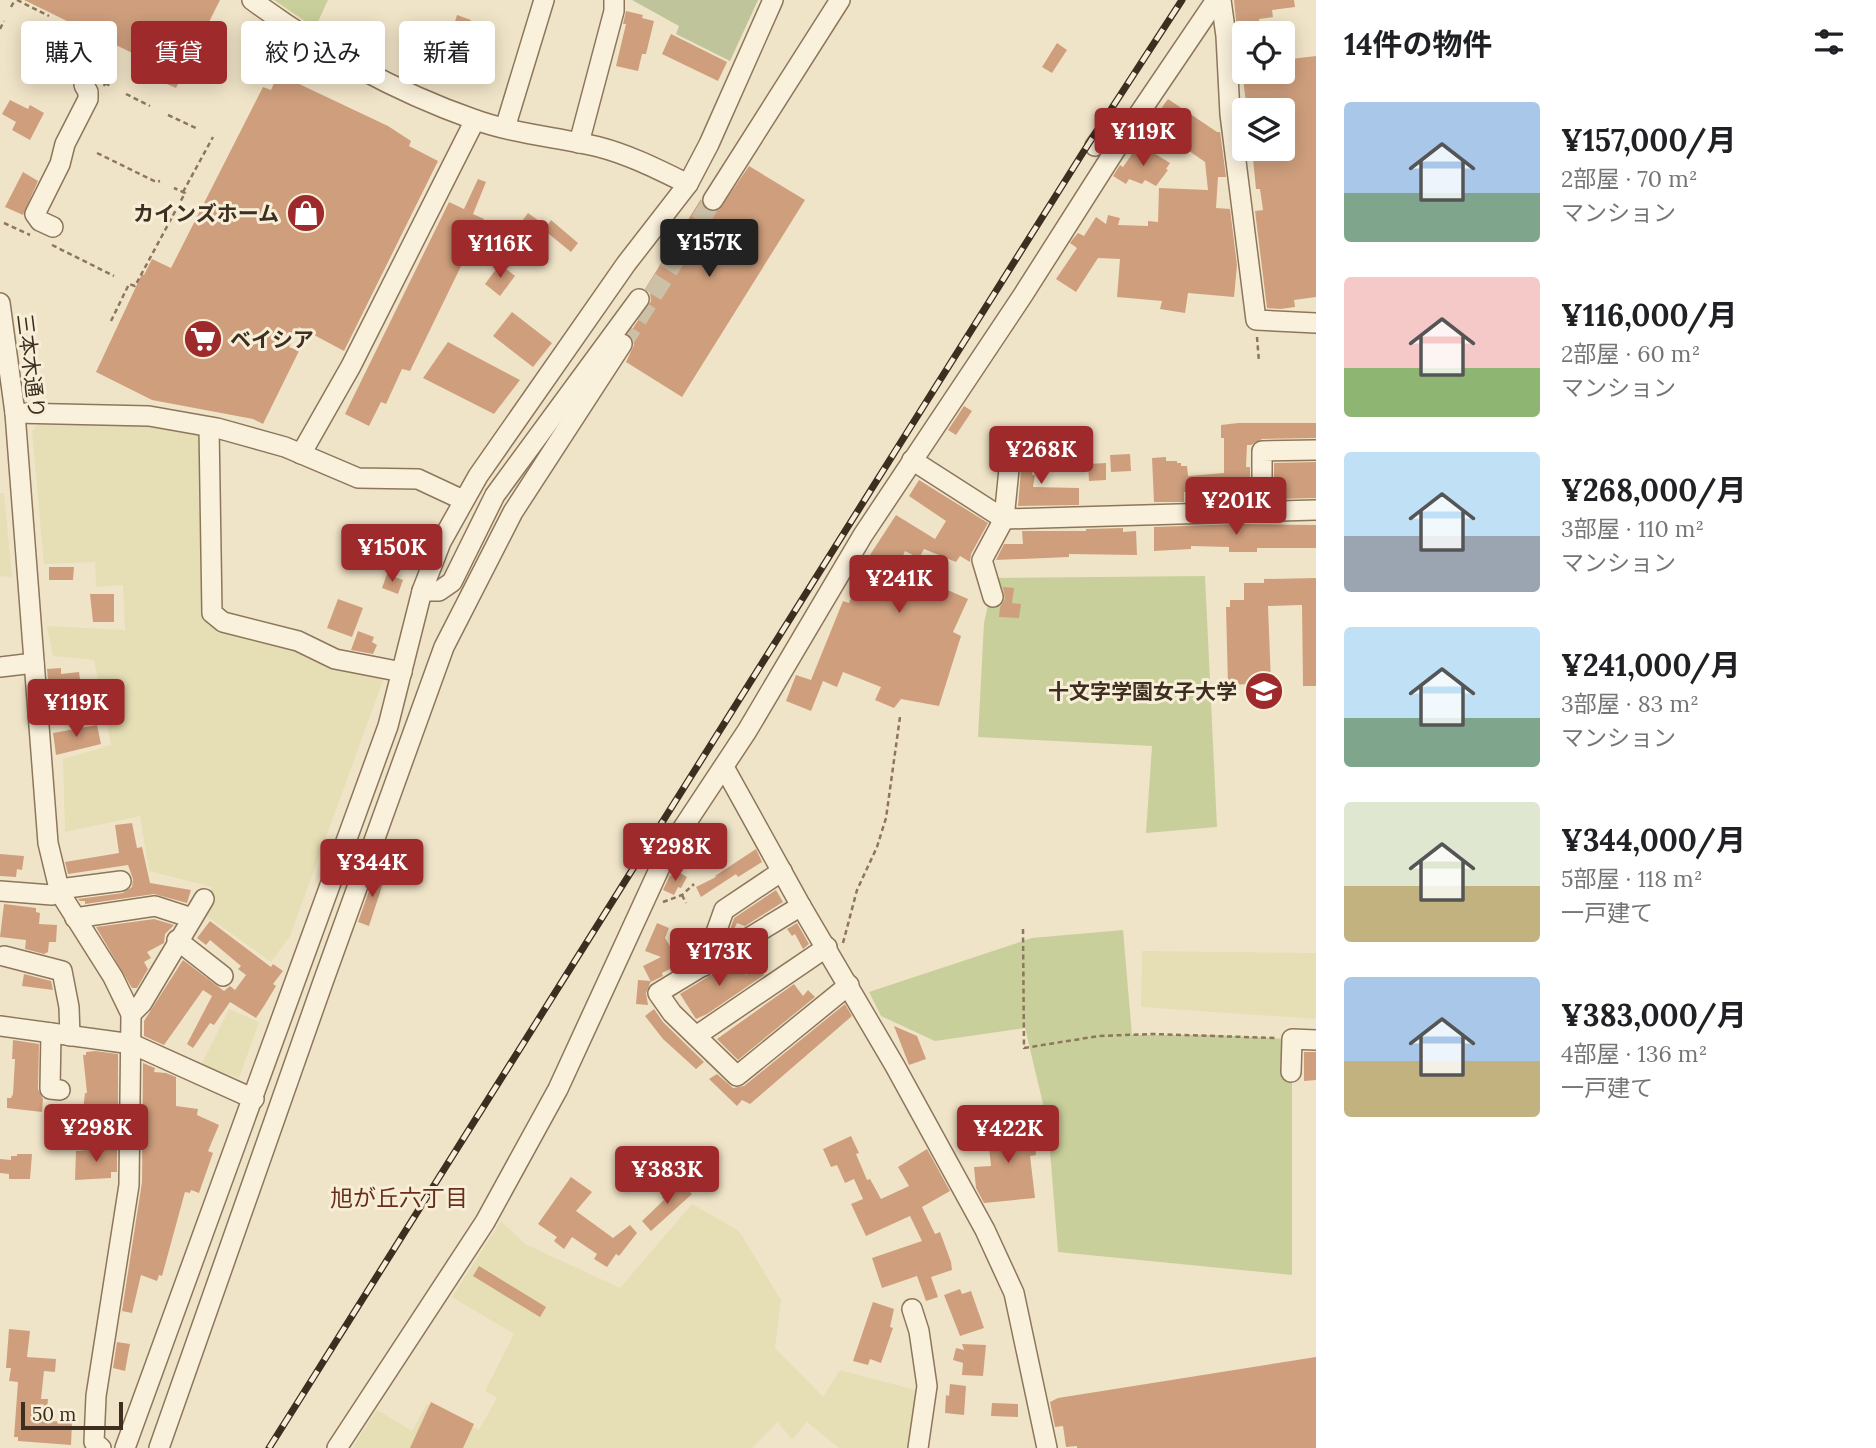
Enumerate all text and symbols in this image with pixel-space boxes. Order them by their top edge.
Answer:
chip: 購入 [21,21,117,84]
chip: 賃貸 [131,21,227,84]
chip: 絞り込み [241,21,385,84]
chip: 新着 [399,21,495,84]
map controls [1232,21,1295,161]
button: locate [1232,21,1295,84]
icon: filters [1810,23,1848,61]
text: 14件の物件 [1344,25,1493,63]
button: layers [1232,98,1295,161]
pin: ¥119K [1094,108,1192,168]
text: ¥119K [1111,116,1175,145]
text: ¥157,000/月 [1561,121,1737,159]
icon: home [1400,130,1484,214]
text: 2部屋 · 70 m² [1561,164,1698,193]
shop icon: カインズホーム [285,192,327,234]
text: マンション [1561,198,1676,227]
place label: カインズホーム [133,200,279,227]
pin: ¥157K [660,219,758,279]
pin: ¥116K [451,220,549,280]
text: ¥157K [676,227,742,256]
text: ¥116K [468,228,532,257]
text: ¥116,000/月 [1561,296,1738,334]
icon: home [1400,305,1484,389]
street label: 三本木通り [11,312,51,420]
supermarket icon: ベイシア [182,318,224,360]
place label: ベイシア [230,326,314,353]
text: 2部屋 · 60 m² [1561,339,1700,368]
text: マンション [1561,373,1676,402]
pin: ¥268K [992,426,1090,486]
text: ¥268K [1005,434,1077,463]
text: ¥268,000/月 [1561,471,1746,509]
pin: ¥201K [1187,477,1285,537]
icon: home [1400,480,1484,564]
text: ¥201K [1201,485,1271,514]
text: 3部屋 · 110 m² [1561,514,1704,543]
pin: ¥150K [343,524,441,584]
text: ¥150K [357,532,427,561]
text: マンション [1561,548,1676,577]
pin: ¥241K [850,556,948,615]
text: ¥241K [865,563,933,592]
text: ¥241,000/月 [1561,646,1741,684]
icon: home [1400,655,1484,739]
school or university icon: 十文字学園女子大学 [1243,670,1285,712]
place label: 十文字学園女子大学 [1048,678,1237,705]
pin: ¥119K [27,680,125,739]
text: ¥119K [44,687,108,716]
text: 3部屋 · 83 m² [1561,689,1699,718]
text: マンション [1561,723,1676,752]
text: ¥344,000/月 [1561,821,1746,859]
pin: ¥298K [626,824,724,883]
icon: home [1400,830,1484,914]
text: ¥298K [639,831,711,860]
pin: ¥344K [323,839,421,899]
text: ¥344K [336,847,408,876]
text: 5部屋 · 118 m² [1561,864,1703,893]
text: 一戸建て [1561,898,1653,927]
pin: ¥173K [670,928,768,988]
text: ¥173K [686,936,752,965]
text: ¥383,000/月 [1561,996,1747,1034]
icon: home [1400,1005,1484,1089]
text: 4部屋 · 136 m² [1561,1039,1707,1068]
text: 一戸建て [1561,1073,1653,1102]
pin: ¥298K [47,1104,145,1164]
pin: ¥422K [959,1106,1057,1165]
text: ¥298K [60,1112,132,1141]
text: ¥422K [973,1113,1043,1142]
pin: ¥383K [618,1146,716,1206]
text: ¥383K [631,1154,703,1183]
district label: 旭が丘六丁目 [330,1183,468,1212]
scale bar [21,1399,122,1431]
text: 50 m [32,1402,76,1426]

